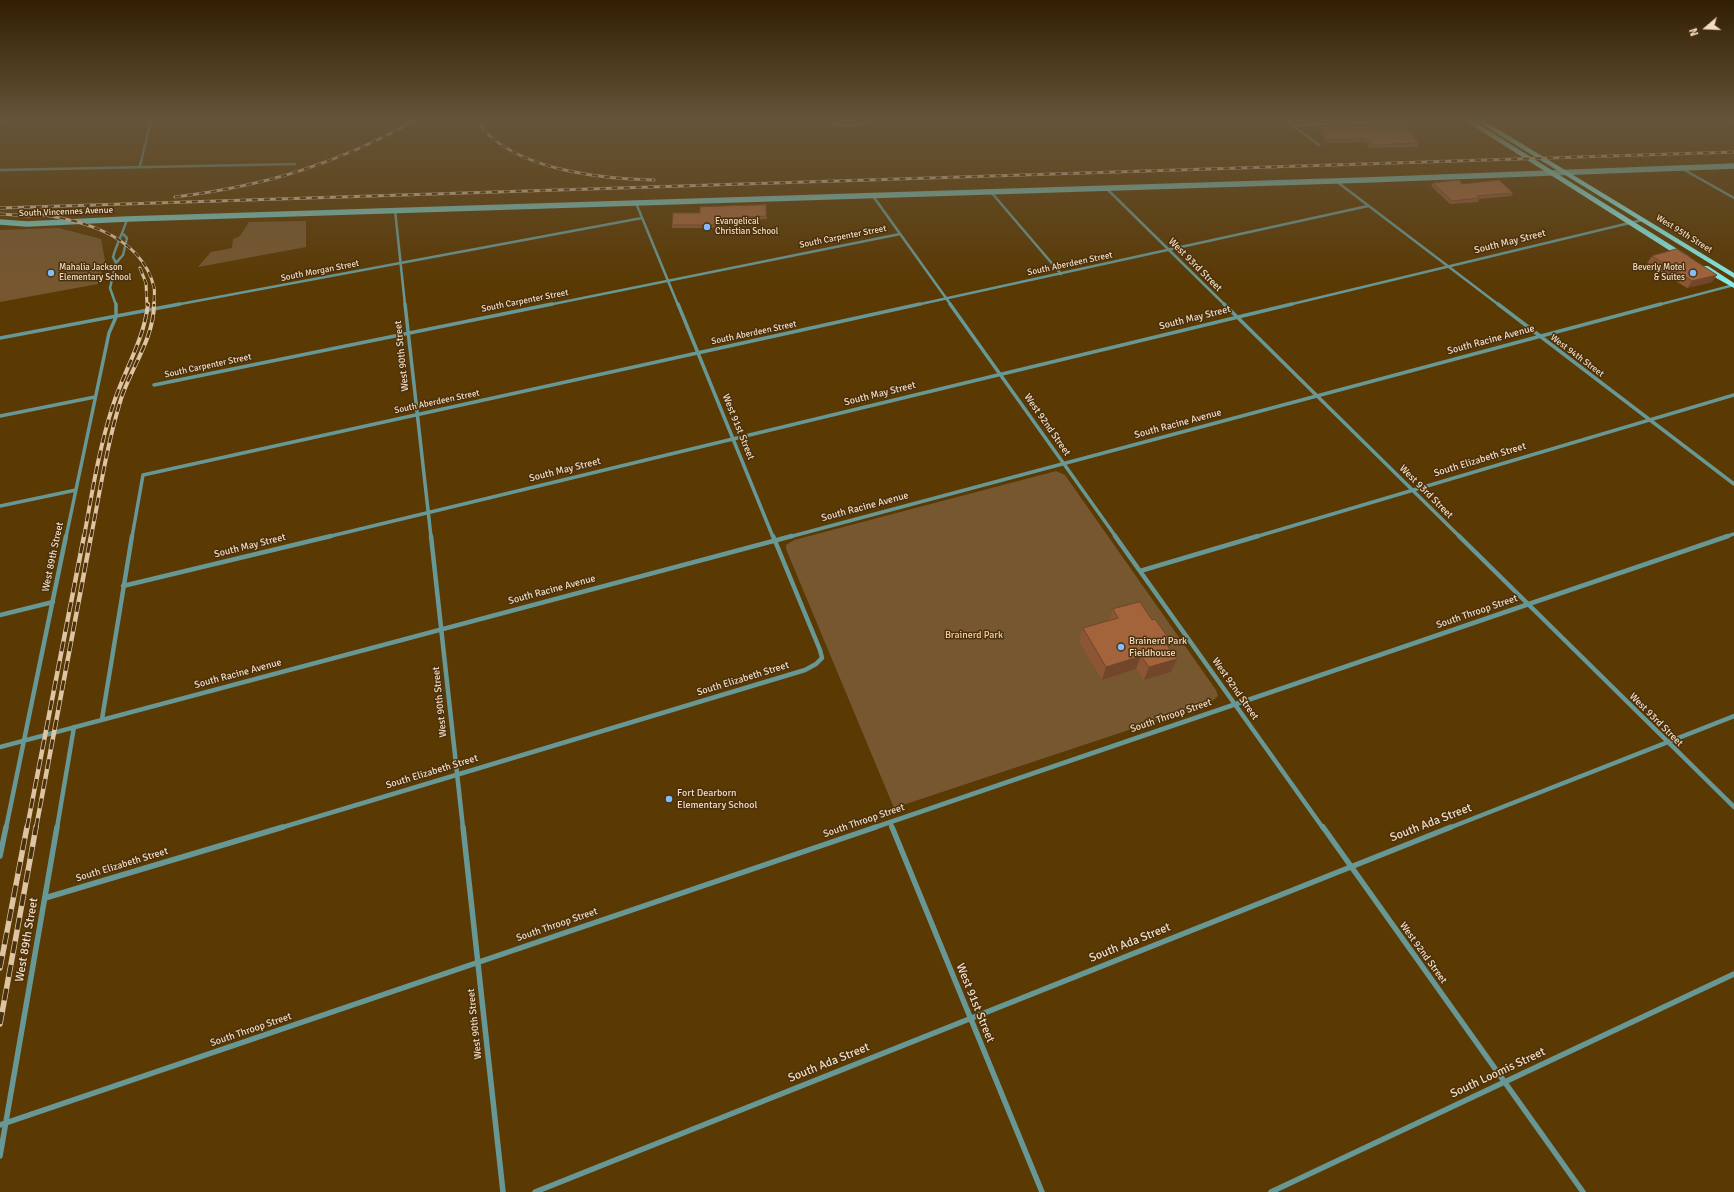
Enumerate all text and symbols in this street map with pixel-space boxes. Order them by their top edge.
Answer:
north arrow [1686,8,1726,48]
text: N [1687,26,1702,38]
street label: South Vincennes Avenue [19,205,113,219]
street label: West 95th Street [1654,212,1714,256]
place label: Evangelical Christian School [715,217,778,238]
marker: Evangelical Christian School [702,222,712,232]
street label: South Carpenter Street [799,223,887,251]
street label: South May Street [1473,227,1547,257]
street label: West 93rd Street [1166,236,1224,294]
street label: South Aberdeen Street [1026,250,1114,278]
street label: South Morgan Street [280,258,360,284]
place label: Mahalia Jackson Elementary School [59,263,131,284]
place label: Beverly Motel & Suites [1633,263,1685,284]
marker: Mahalia Jackson Elementary School [46,268,56,278]
marker: Beverly Motel & Suites [1688,268,1698,278]
street label: South Carpenter Street [481,287,569,315]
street label: South May Street [1158,303,1232,333]
street label: South Aberdeen Street [710,319,798,347]
street label: West 90th Street [392,320,412,392]
street label: South Racine Avenue [1446,323,1536,357]
street label: West 94th Street [1548,332,1606,380]
street label: South Carpenter Street [164,352,252,380]
street label: South May Street [843,379,917,409]
street label: South Aberdeen Street [393,388,481,416]
street label: West 91st Street [719,392,757,462]
street label: West 92nd Street [1021,392,1073,458]
street label: South Racine Avenue [1133,407,1223,441]
street label: South Elizabeth Street [1433,440,1527,480]
street label: South May Street [528,455,602,485]
street label: West 93rd Street [1397,463,1455,521]
street label: South Racine Avenue [820,490,910,524]
street label: West 89th Street [40,521,66,593]
street label: South May Street [213,531,287,561]
street label: South Racine Avenue [507,573,597,607]
street label: South Throop Street [1435,592,1519,632]
park label: Brainerd Park [945,629,1003,641]
place label: Brainerd Park Fieldhouse [1129,635,1187,658]
marker: Brainerd Park Fieldhouse [1116,642,1126,652]
street label: West 92nd Street [1209,656,1261,722]
street label: South Racine Avenue [193,657,283,691]
street label: South Elizabeth Street [696,659,790,699]
street label: West 90th Street [430,666,450,738]
street label: West 93rd Street [1627,691,1685,749]
street label: South Throop Street [1129,696,1213,736]
street label: South Elizabeth Street [385,752,479,792]
place label: Fort Dearborn Elementary School [677,787,757,810]
marker: Fort Dearborn Elementary School [664,794,674,804]
street label: South Throop Street [822,801,906,841]
street label: South Ada Street [1388,801,1474,845]
street label: South Elizabeth Street [75,845,169,885]
street label: West 89th Street [12,897,42,983]
street label: South Throop Street [515,905,599,945]
street label: South Ada Street [1087,920,1173,966]
street label: West 92nd Street [1397,920,1449,986]
street label: West 91st Street [953,961,997,1045]
street label: West 90th Street [465,988,485,1060]
street label: South Throop Street [209,1010,293,1050]
street label: South Ada Street [786,1040,872,1086]
street label: South Loomis Street [1448,1045,1548,1101]

